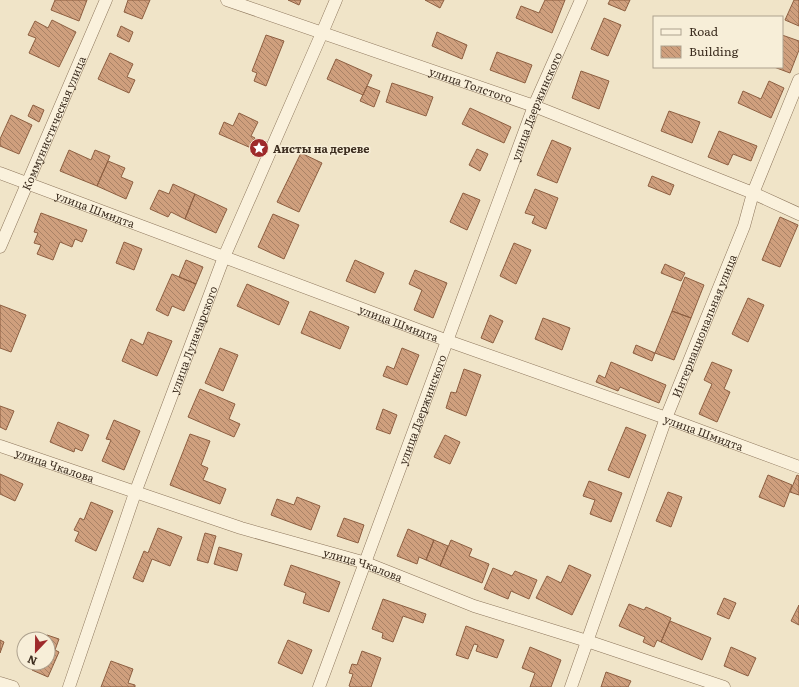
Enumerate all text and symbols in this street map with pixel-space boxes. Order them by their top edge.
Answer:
legend [653,16,783,68]
text: Road [689,22,719,40]
text: Building [689,42,739,60]
street label: улица Дзержинского [506,49,565,163]
street label: Коммунистическая улица [17,53,89,193]
street label: улица Толстого [427,62,515,106]
place icon: Аисты на дереве [248,137,270,159]
place label: Аисты на дереве [273,140,370,156]
street label: улица Шмидта [54,187,138,231]
street label: Интернациональная улица [667,252,740,400]
street label: улица Луначарского [165,283,220,395]
street label: улица Шмидта [357,300,441,345]
street label: улица Дзержинского [394,352,449,467]
street label: улица Шмидта [662,410,746,454]
street label: улица Чкалова [13,444,97,486]
street label: улица Чкалова [322,544,405,585]
north arrow [16,631,56,671]
text: N [25,652,39,670]

